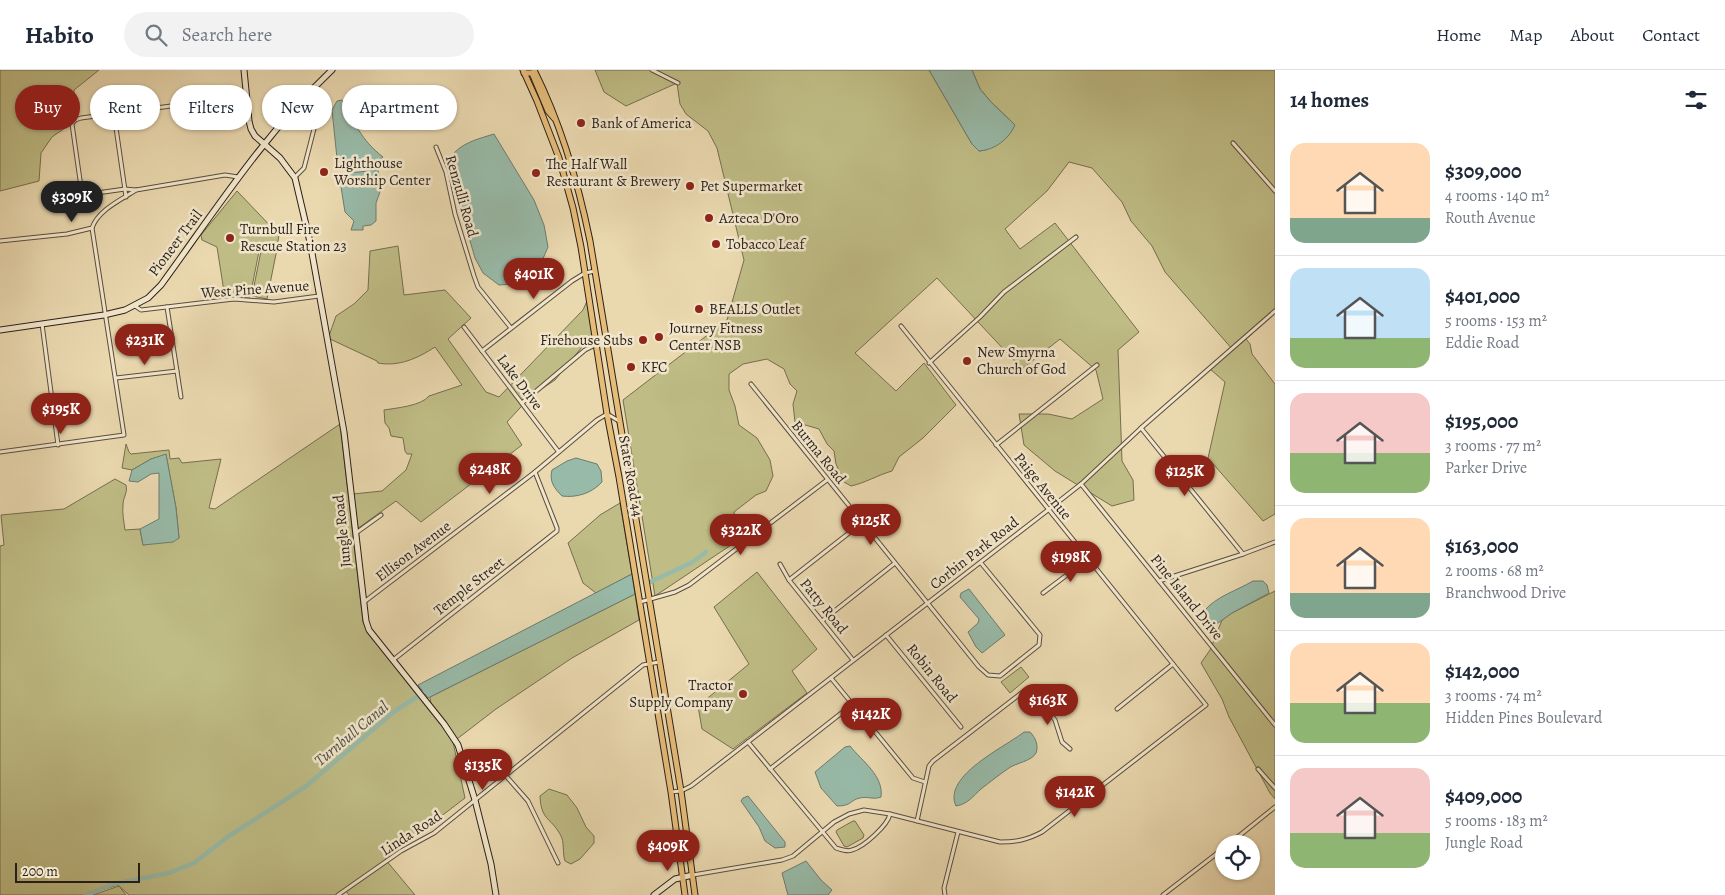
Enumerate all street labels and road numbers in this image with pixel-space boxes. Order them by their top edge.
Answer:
street label: Renzulli Road [441,153,484,240]
street label: Pioneer Trail [143,205,207,280]
street label: West Pine Avenue [199,275,310,303]
street label: Lake Drive [492,350,548,414]
street label: Burma Road [787,416,851,489]
street label: State Road 44 [614,434,648,518]
street label: Paige Avenue [1010,448,1076,524]
street label: Jungle Road [328,493,356,568]
street label: Corbin Park Road [925,511,1023,594]
street label: Ellison Avenue [371,516,455,586]
street label: Pine Island Drive [1146,550,1228,644]
street label: Temple Street [429,552,509,620]
street label: Patty Road [796,574,853,639]
street label: Robin Road [902,639,963,707]
street label: Linda Road [376,805,446,860]

